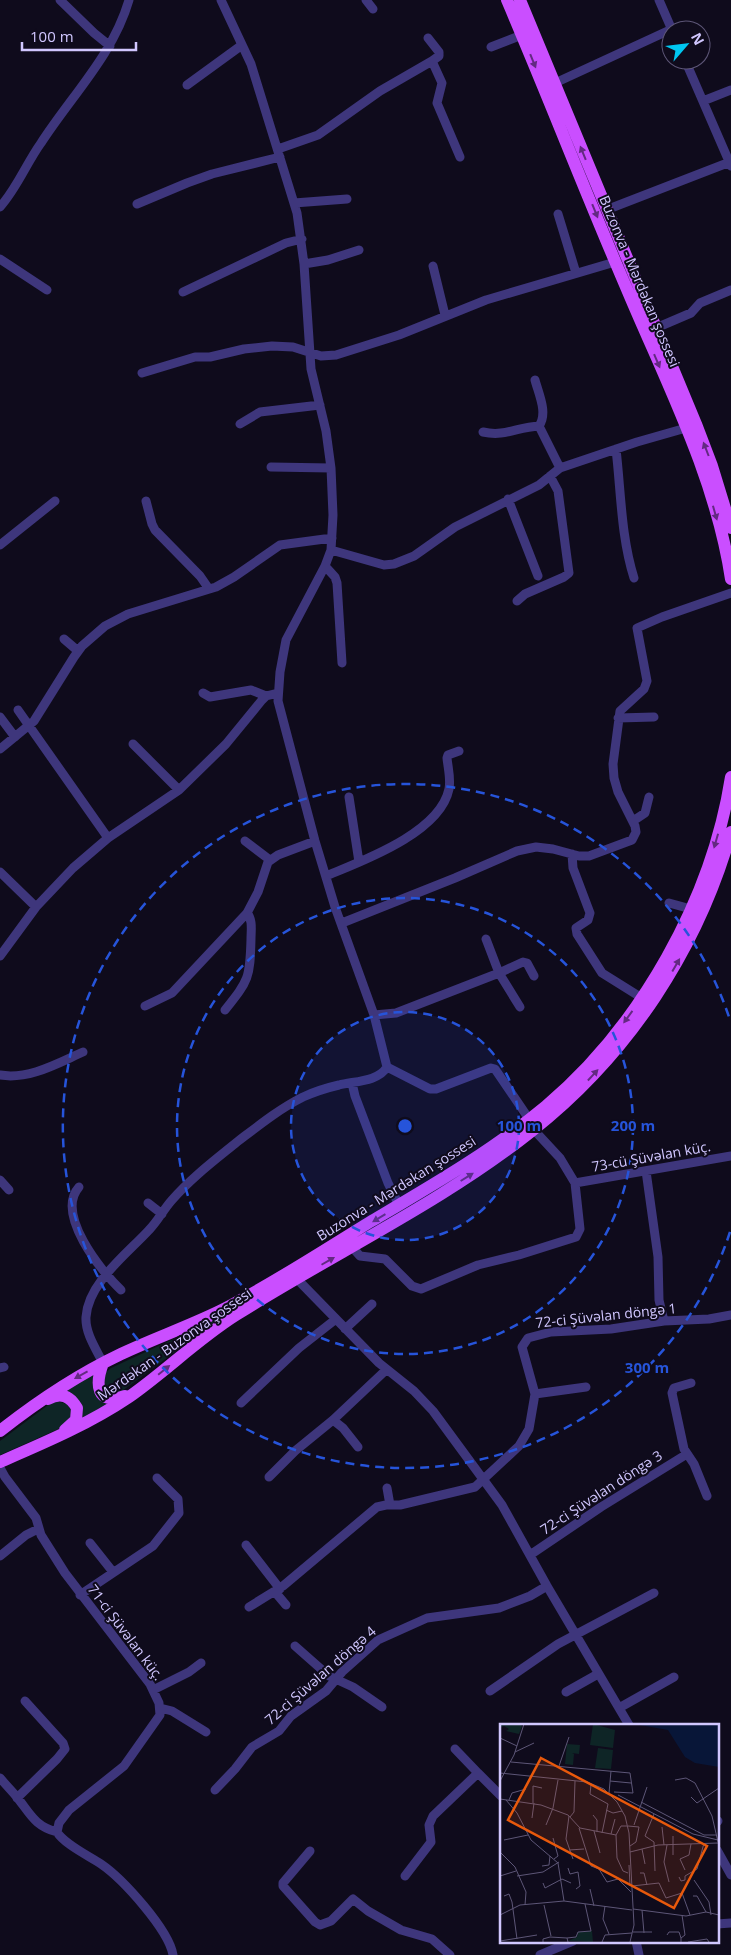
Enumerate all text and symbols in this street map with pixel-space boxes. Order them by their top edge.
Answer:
scale bar [22,20,136,52]
north arrow [661,20,711,70]
text: 100 m [30,26,74,46]
text: N [687,29,709,48]
one-way arrow [529,54,537,69]
one-way arrow [579,146,587,160]
street label: Buzonva - Mərdəkan şossesi [595,193,685,369]
one-way arrow [591,204,599,218]
one-way arrow [654,354,662,368]
one-way arrow [702,441,710,456]
one-way arrow [711,505,719,521]
one-way arrow [711,834,719,849]
one-way arrow [671,958,680,971]
one-way arrow [623,1010,634,1023]
one-way arrow [587,1069,599,1081]
text: 100 m [497,1115,541,1135]
text: 200 m [611,1115,655,1135]
centre of rings [396,1117,414,1135]
street label: Buzonva - Mərdəkan şossesi [313,1131,479,1245]
street label: 73-cü Şüvəlan küç. [590,1136,712,1176]
one-way arrow [460,1172,474,1181]
one-way arrow [372,1213,385,1222]
one-way arrow [321,1256,335,1265]
street label: Mərdəkan - Buzonva şossesi [93,1283,255,1405]
street label: 72-ci Şüvəlan döngə 1 [535,1298,677,1332]
text: 300 m [625,1357,669,1377]
one-way arrow [157,1365,170,1376]
one-way arrow [74,1371,87,1380]
street label: 72-ci Şüvəlan döngə 3 [536,1445,666,1539]
street label: 71-ci Şüvəlan küç. [84,1580,168,1684]
street label: 72-ci Şüvəlan döngə 4 [260,1621,380,1729]
inset map [500,1724,718,1942]

